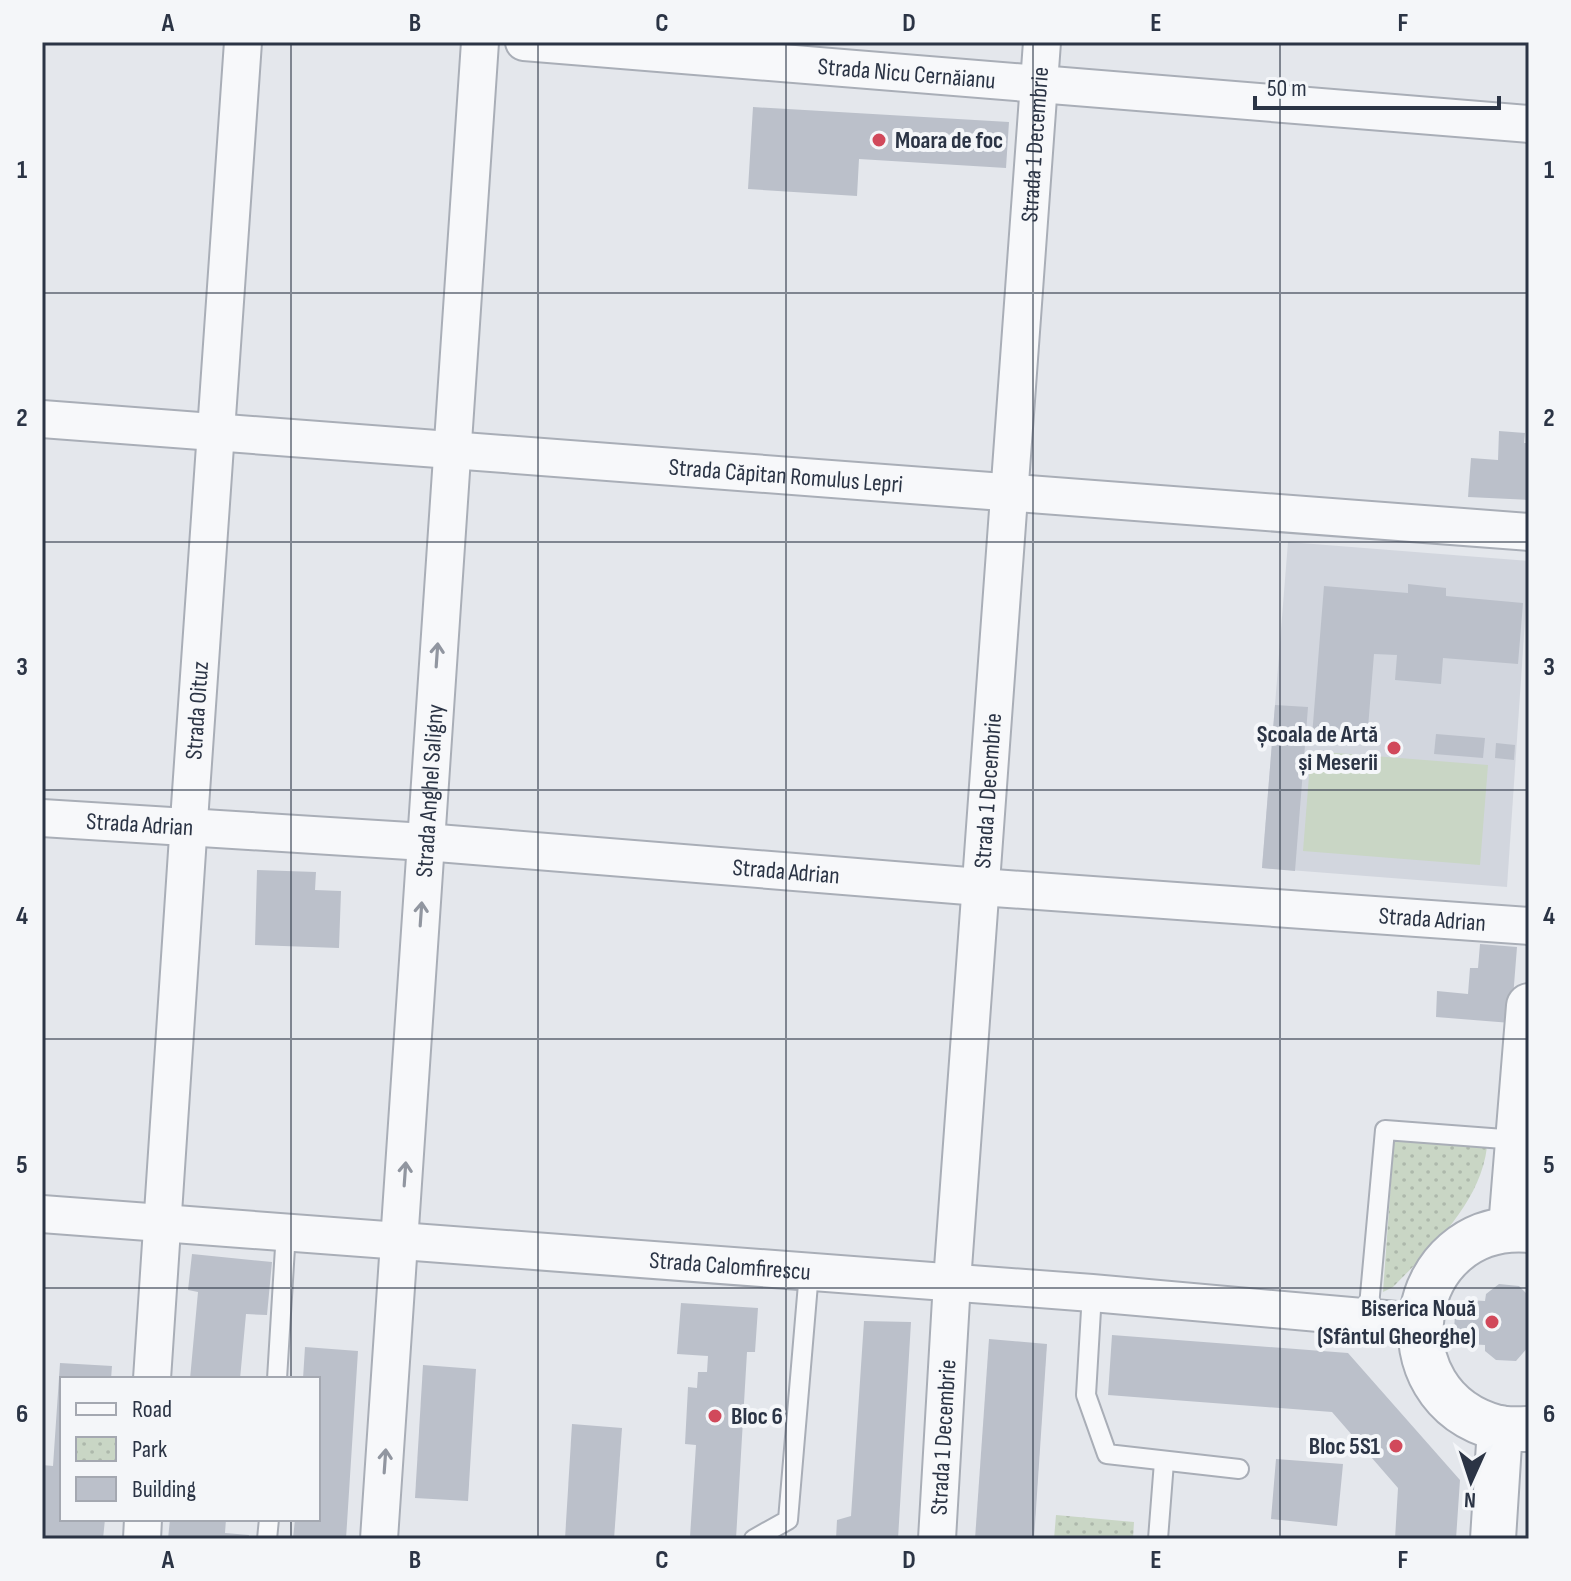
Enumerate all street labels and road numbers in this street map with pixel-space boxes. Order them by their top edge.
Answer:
street label: Strada Nicu Cernăianu [817,52,997,95]
street label: Strada 1 Decembrie [1015,66,1055,223]
street label: Strada Căpitan Romulus Lepri [668,453,904,499]
street label: Strada Oituz [179,660,215,761]
street label: Strada Anghel Saligny [410,703,450,878]
street label: Strada 1 Decembrie [968,712,1008,869]
street label: Strada Adrian [85,807,194,842]
street label: Strada Adrian [731,853,841,891]
street label: Strada Adrian [1378,901,1487,938]
street label: Strada Calomfirescu [648,1246,812,1287]
street label: Strada 1 Decembrie [924,1359,962,1516]

